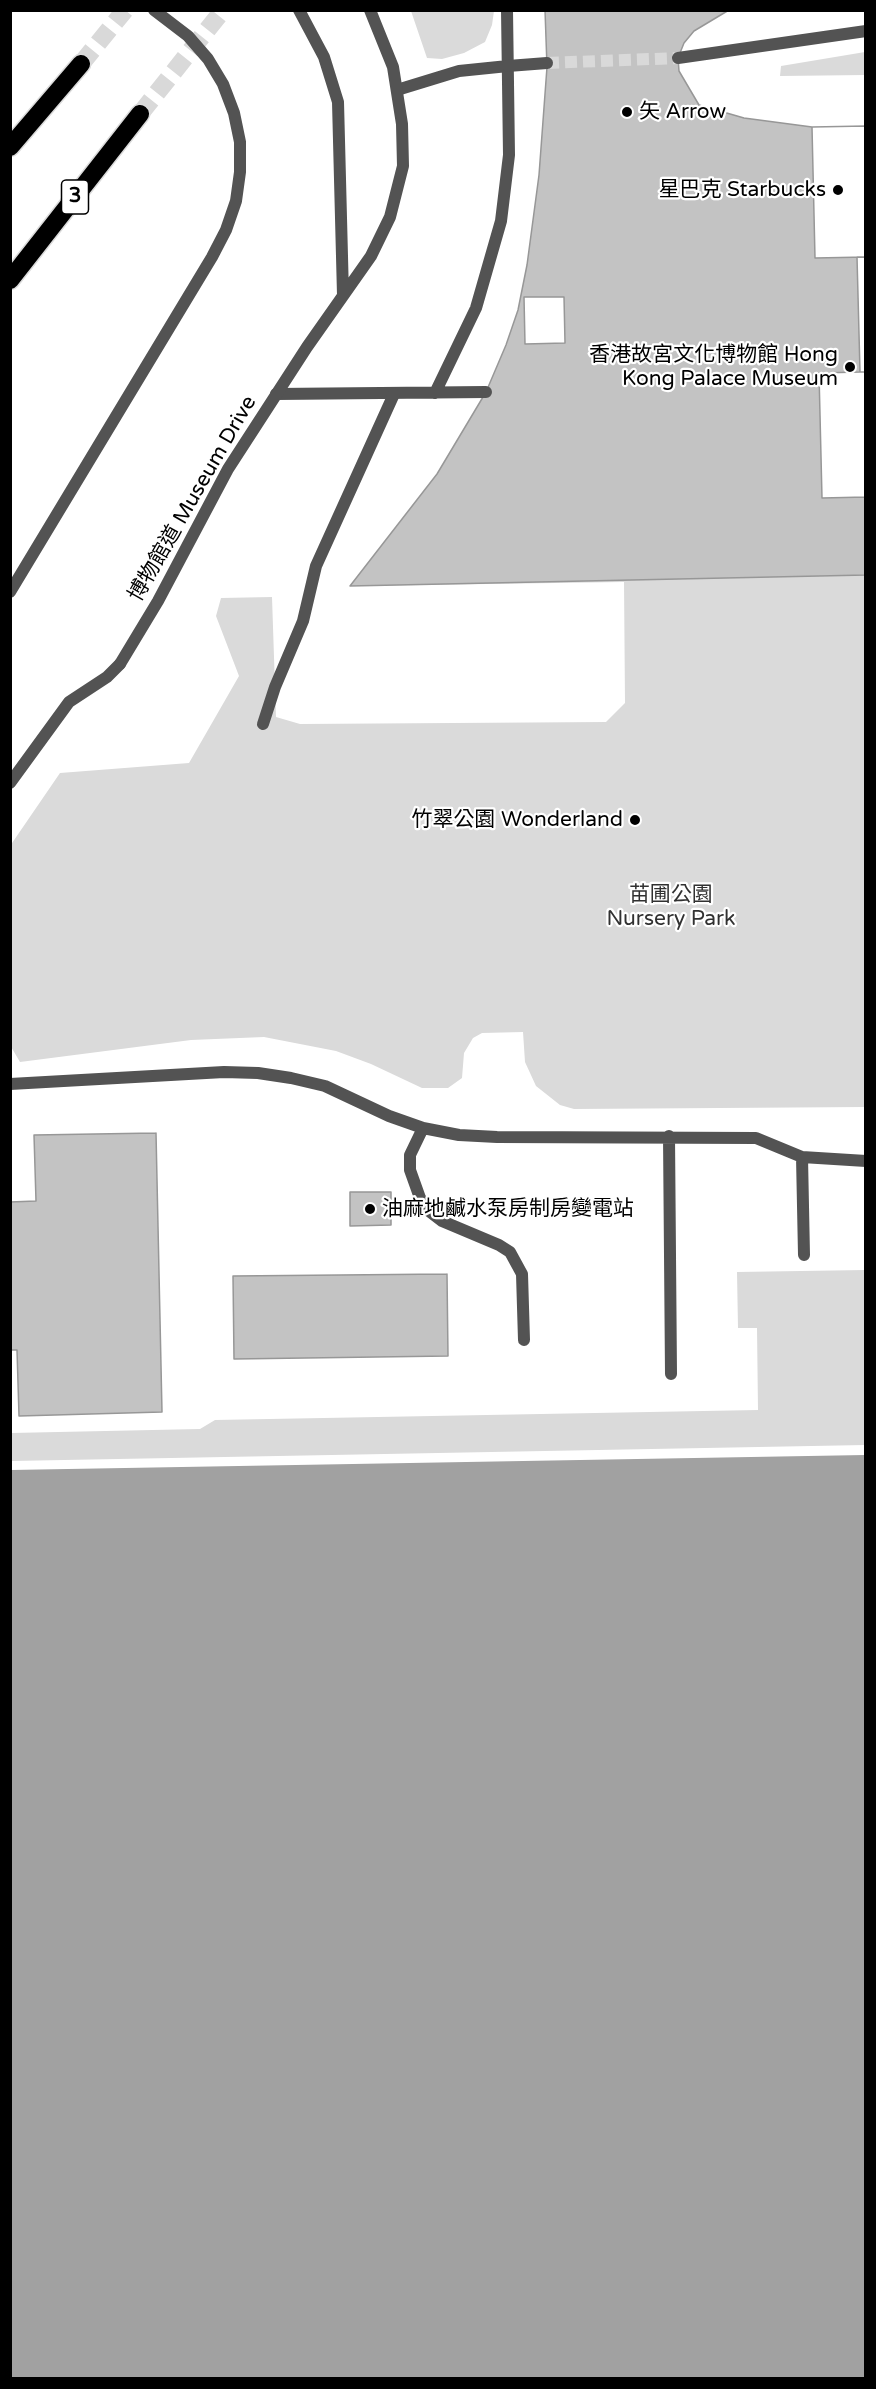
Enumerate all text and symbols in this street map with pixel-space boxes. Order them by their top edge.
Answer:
place label: 矢 Arrow [639,99,726,125]
marker: 矢 Arrow [620,105,634,119]
place label: 星巴克 Starbucks [659,177,826,203]
road number: 3 [62,180,88,214]
marker: 星巴克 Starbucks [831,183,845,197]
place label: 香港故宮文化博物館 Hong Kong Palace Museum [589,342,838,392]
marker: 香港故宮文化博物館 Hong Kong Palace Museum [843,360,857,374]
street label: 博物館道 Museum Drive [124,392,262,606]
place label: 竹翠公園 Wonderland [411,807,623,833]
marker: 竹翠公園 Wonderland [628,813,642,827]
park label: 苗圃公園 Nursery Park [606,882,736,932]
place label: 油麻地鹹水泵房制房變電站 [382,1196,634,1222]
marker: 油麻地鹹水泵房制房變電站 [363,1202,377,1216]

